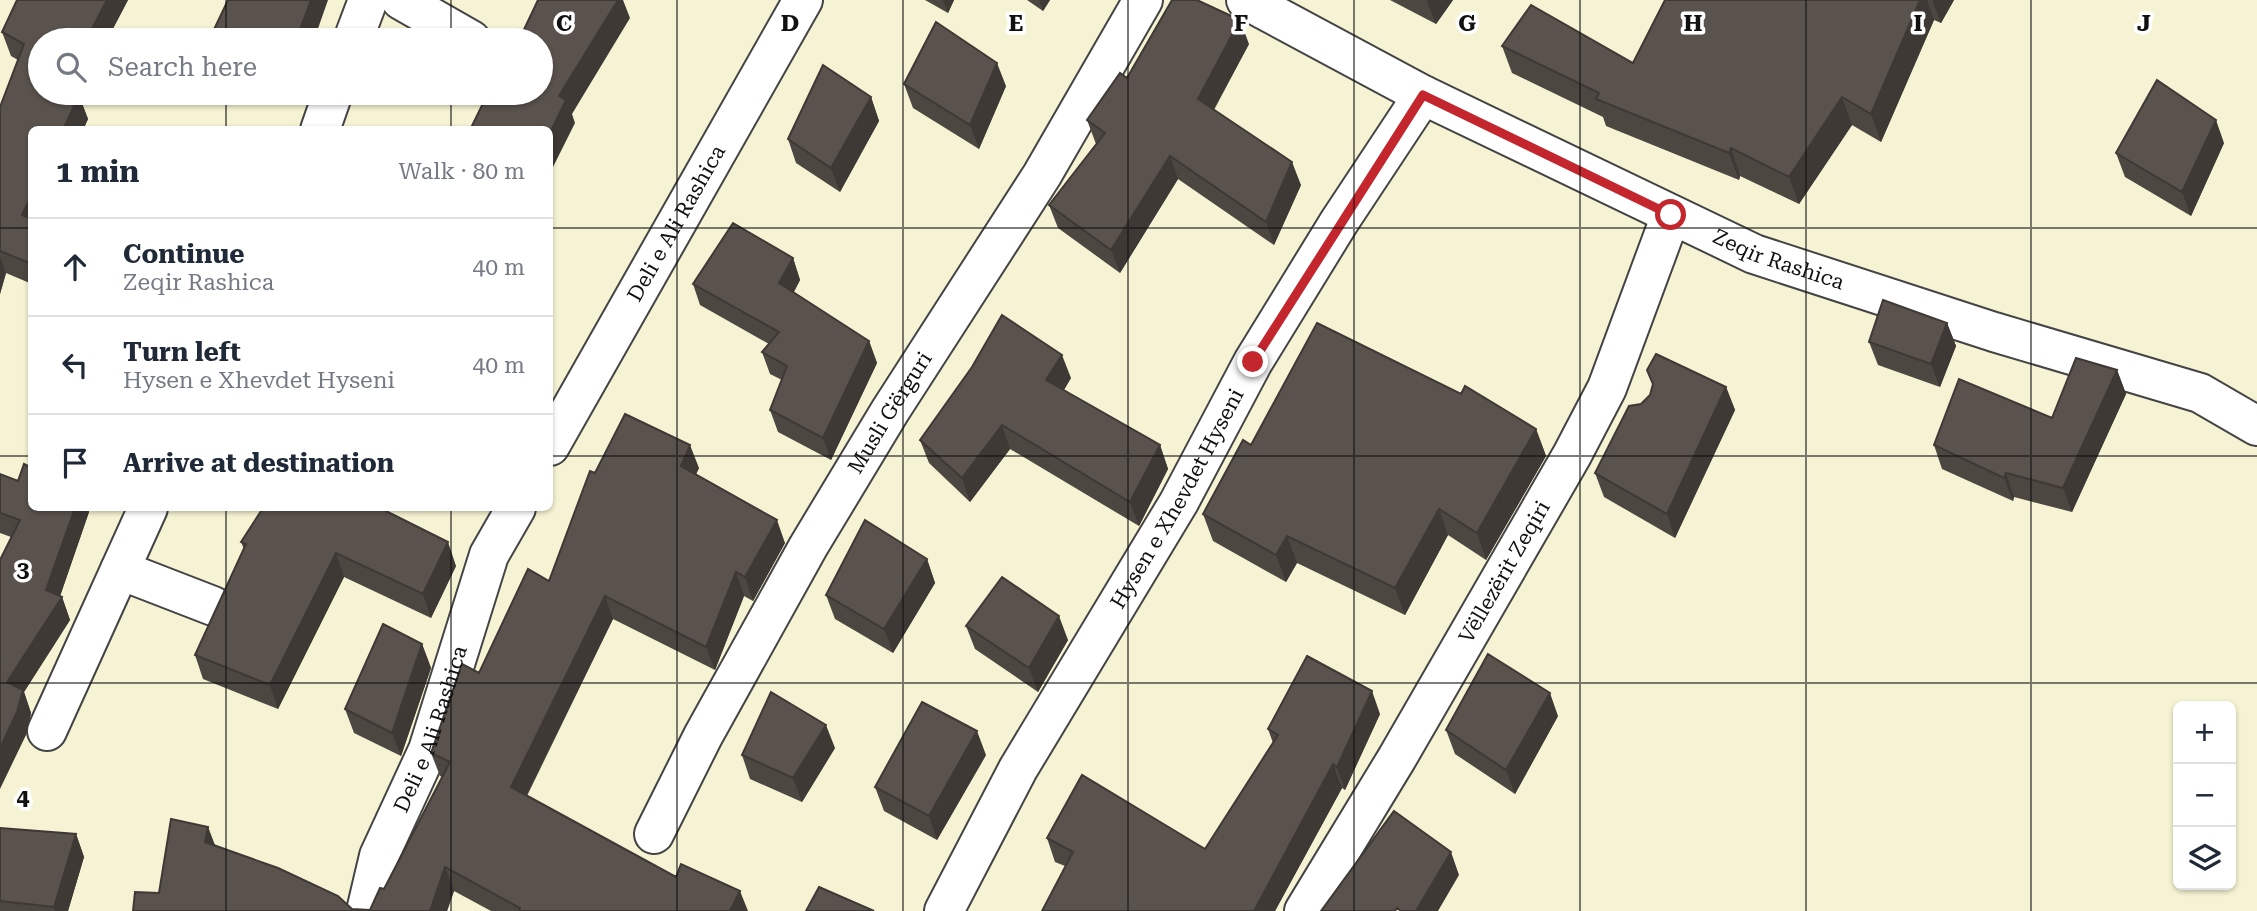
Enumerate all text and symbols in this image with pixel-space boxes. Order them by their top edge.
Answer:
text: C [556,10,572,37]
text: D [781,10,799,37]
text: E [1009,10,1023,37]
text: F [1234,10,1248,37]
text: G [1458,10,1476,37]
text: H [1684,10,1703,37]
text: I [1913,10,1923,37]
text: J [2137,10,2151,37]
search box [28,28,553,105]
icon: search [52,48,90,86]
text: Search here [108,52,257,82]
street label: Deli e Ali Rashica [623,140,730,306]
text: 1 min [56,154,139,189]
text: Walk · 80 m [398,158,525,185]
route start [1655,199,1686,230]
street label: Zeqir Rashica [1709,224,1848,295]
text: Continue [123,239,245,269]
icon: ahead [56,248,94,286]
text: 40 m [472,254,525,281]
text: Zeqir Rashica [123,269,274,296]
text: Turn left [123,337,241,367]
icon: left [56,346,94,384]
route end [1237,346,1268,377]
street label: Musli Gërguri [843,347,937,478]
text: 40 m [472,352,525,379]
text: Hysen e Xhevdet Hyseni [123,367,395,394]
street label: Hysen e Xhevdet Hyseni [1106,384,1249,613]
icon: arrive [56,444,94,482]
text: Arrive at destination [123,448,394,478]
street label: Vëllezërit Zeqiri [1454,496,1555,647]
text: 3 [17,556,30,583]
street label: Deli e Ali Rashica [389,642,472,816]
map controls [2173,701,2236,890]
button: + [2173,701,2236,764]
button: − [2173,764,2236,827]
text: 4 [17,784,30,811]
button: layers [2173,827,2236,890]

